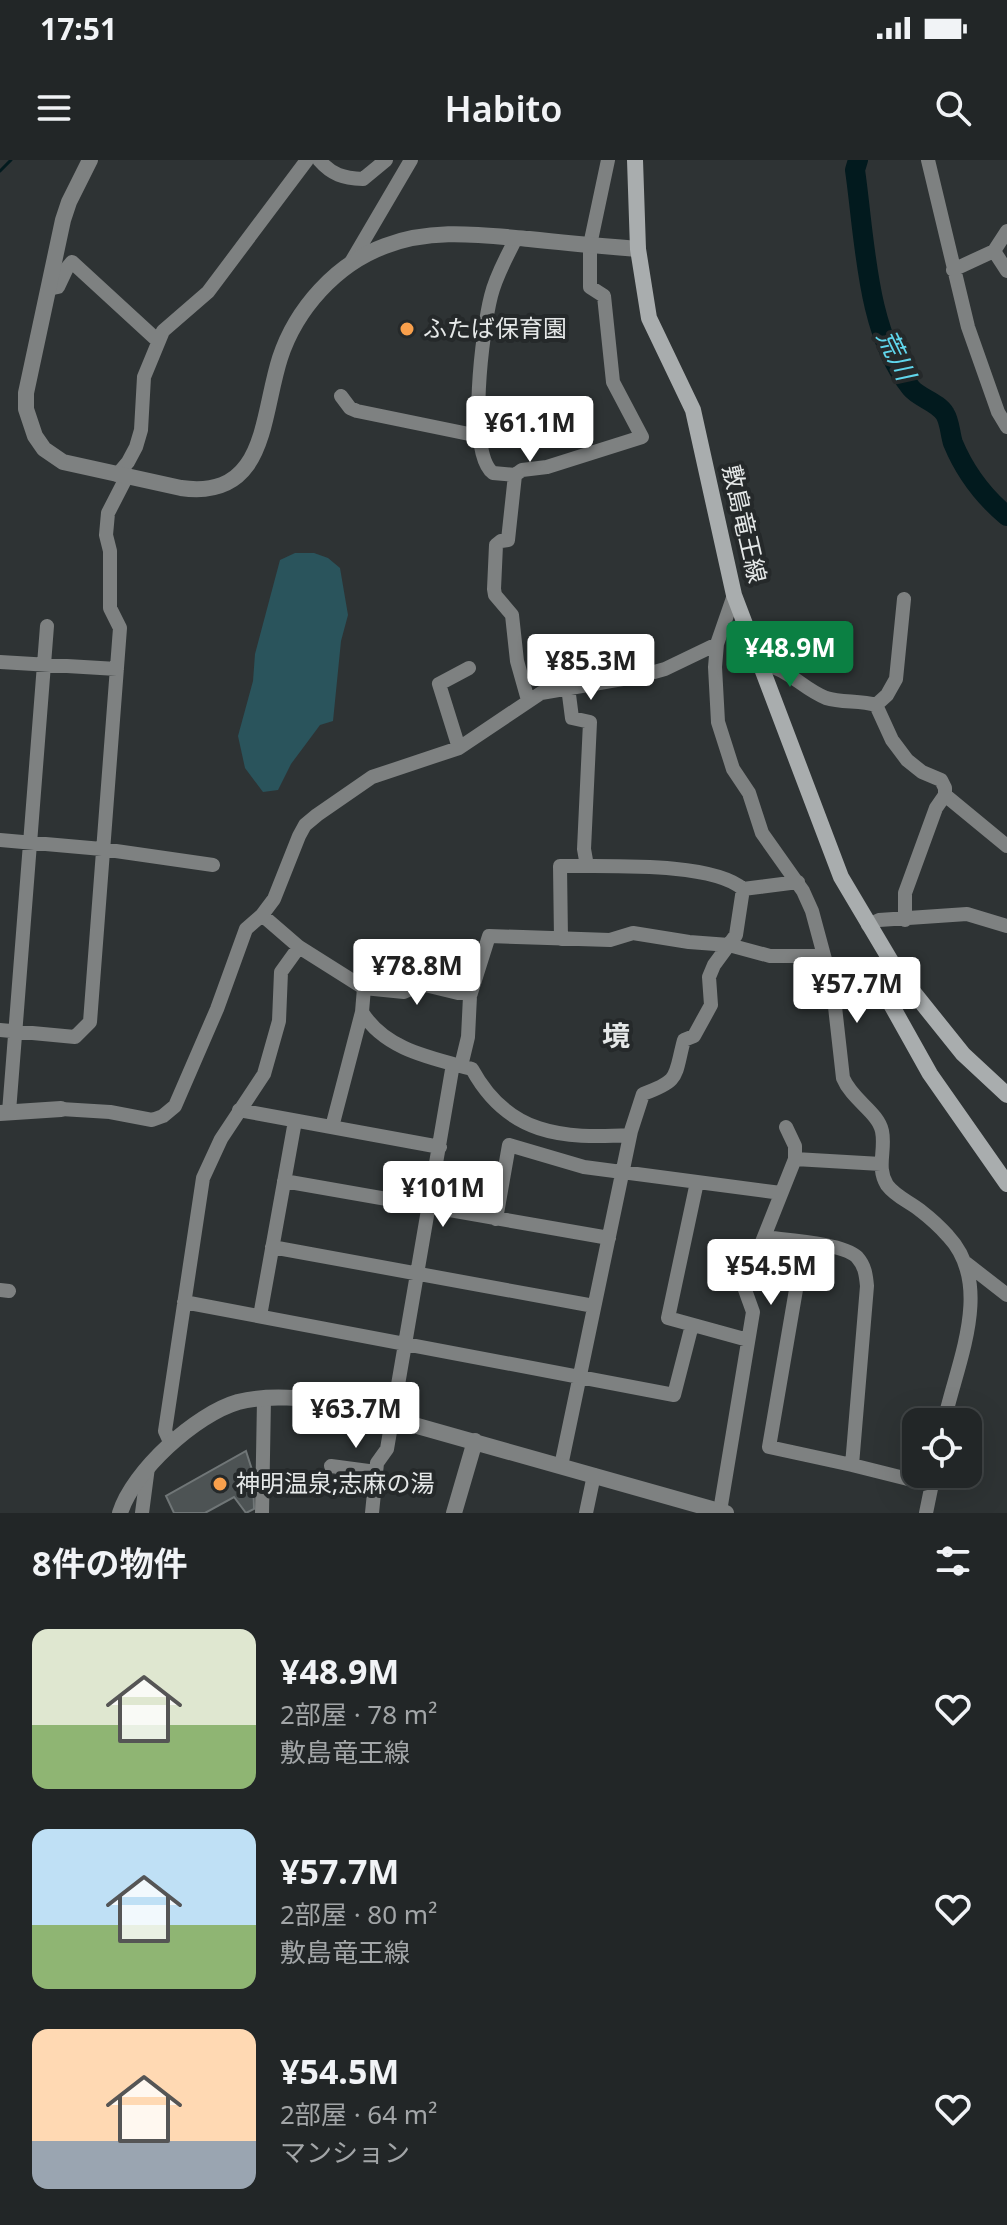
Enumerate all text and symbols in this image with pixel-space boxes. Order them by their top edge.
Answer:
text: 17:51 [40,8,117,49]
text: Habito [445,84,562,133]
icon: menu [32,86,76,130]
icon: search [931,86,975,130]
place label: ふたば保育園 [423,311,567,344]
marker: ふたば保育園 [398,320,416,338]
water label: 荒川 [869,323,926,389]
pin: ¥61.1M [465,396,595,464]
text: ¥61.1M [484,404,576,440]
street label: 敷島竜王線 [716,461,775,586]
pin: ¥48.9M [725,621,855,689]
text: ¥48.9M [744,629,836,665]
pin: ¥85.3M [526,634,656,702]
text: ¥85.3M [545,642,637,678]
pin: ¥78.8M [352,939,482,1007]
text: ¥78.8M [371,947,463,983]
pin: ¥57.7M [792,957,922,1025]
text: ¥57.7M [811,965,903,1001]
district label: 境 [602,1016,630,1054]
pin: ¥101M [387,1161,499,1229]
text: ¥101M [401,1169,485,1205]
pin: ¥54.5M [706,1239,836,1307]
text: ¥54.5M [725,1247,817,1283]
pin: ¥63.7M [291,1382,421,1450]
text: ¥63.7M [310,1390,402,1426]
map controls [902,1408,982,1488]
button: locate [902,1408,982,1488]
place label: 神明温泉;志麻の湯 [236,1466,434,1499]
marker: 神明温泉;志麻の湯 [211,1475,229,1493]
icon: filters [931,1539,975,1583]
text: 8件の物件 [32,1540,187,1586]
text: ¥48.9M [280,1648,399,1694]
icon: home [96,1661,192,1757]
icon: heart [931,1687,975,1731]
text: 2部屋 · 78 m² [280,1696,437,1732]
text: 敷島竜王線 [280,1734,410,1770]
text: ¥57.7M [280,1848,399,1894]
icon: home [96,1861,192,1957]
icon: heart [931,1887,975,1931]
text: 2部屋 · 80 m² [280,1896,437,1932]
text: 敷島竜王線 [280,1934,410,1970]
text: ¥54.5M [280,2048,399,2094]
icon: home [96,2061,192,2157]
icon: heart [931,2087,975,2131]
text: 2部屋 · 64 m² [280,2096,437,2132]
text: マンション [280,2134,410,2170]

